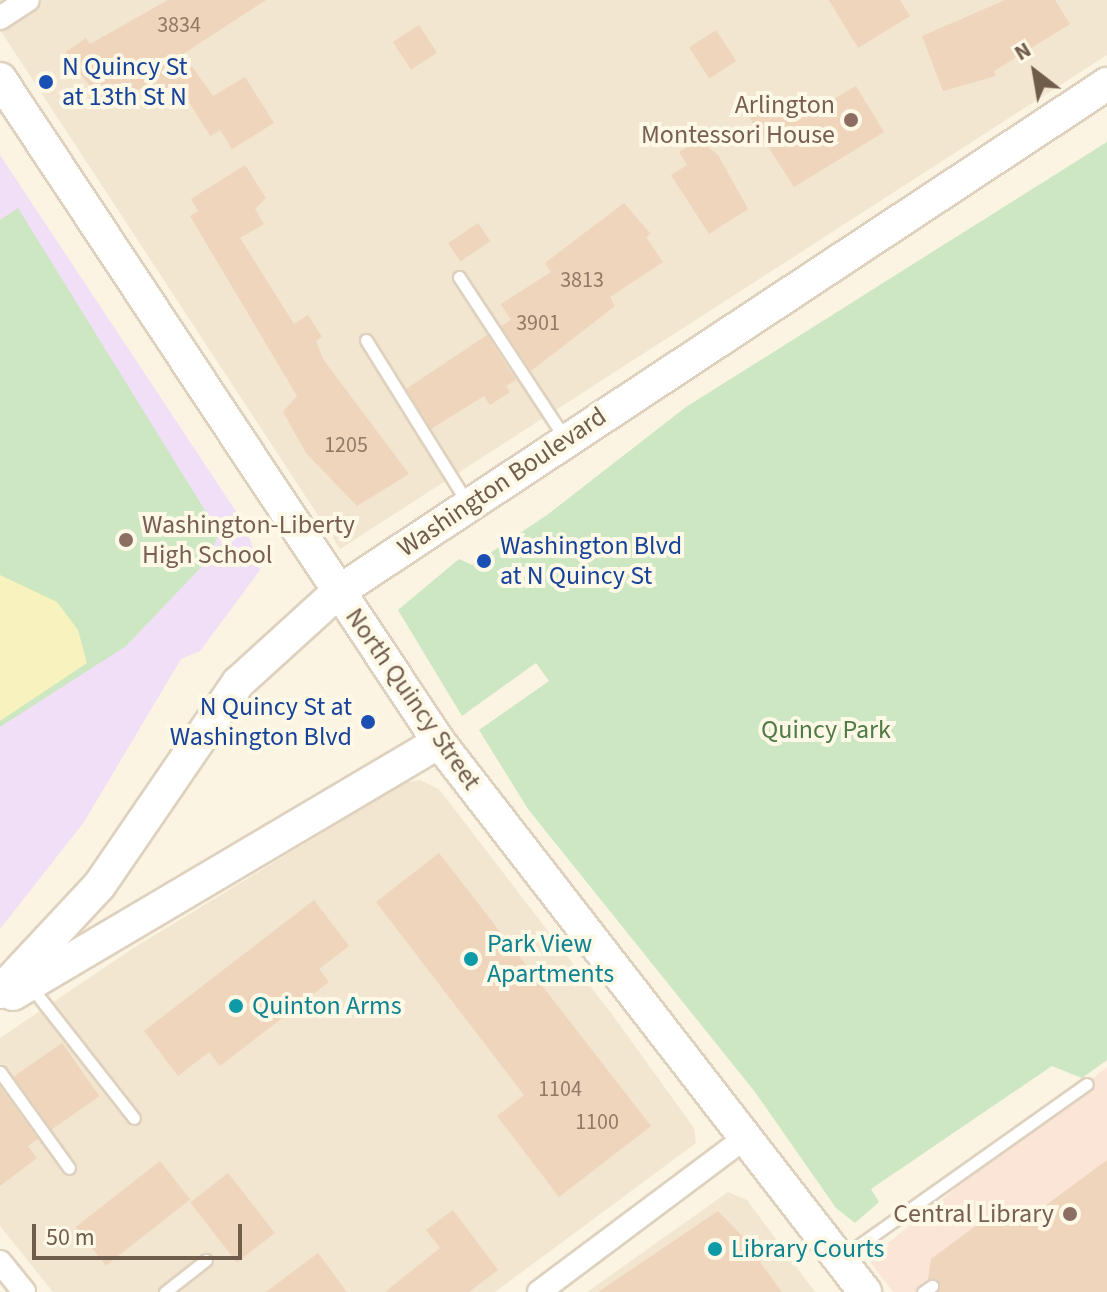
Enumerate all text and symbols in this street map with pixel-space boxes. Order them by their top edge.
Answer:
house number: 3834 [157,13,201,39]
north arrow [995,32,1075,112]
text: N [1008,34,1037,69]
place label: N Quincy St at 13th St N [62,51,187,112]
marker: N Quincy St at 13th St N [37,73,55,91]
place label: Arlington Montessori House [641,89,835,150]
marker: Arlington Montessori House [842,111,860,129]
house number: 3813 [560,268,604,294]
house number: 3901 [516,311,560,337]
street label: Washington Boulevard [392,401,612,563]
house number: 1205 [324,433,368,459]
place label: Washington-Liberty High School [142,509,355,570]
place label: Washington Blvd at N Quincy St [500,530,682,592]
marker: Washington-Liberty High School [117,531,135,549]
marker: Washington Blvd at N Quincy St [475,552,493,570]
street label: North Quincy Street [339,602,487,796]
place label: N Quincy St at Washington Blvd [170,691,352,752]
marker: N Quincy St at Washington Blvd [359,713,377,731]
park label: Quincy Park [761,714,891,746]
place label: Park View Apartments [487,928,614,990]
marker: Park View Apartments [462,950,480,968]
place label: Quinton Arms [252,990,402,1022]
marker: Quinton Arms [227,997,245,1015]
house number: 1104 [538,1077,582,1103]
house number: 1100 [575,1110,619,1136]
place label: Central Library [893,1198,1054,1230]
marker: Central Library [1061,1205,1079,1223]
scale bar [36,1208,246,1258]
text: 50 m [46,1220,95,1255]
place label: Library Courts [731,1233,884,1265]
marker: Library Courts [706,1240,724,1258]

